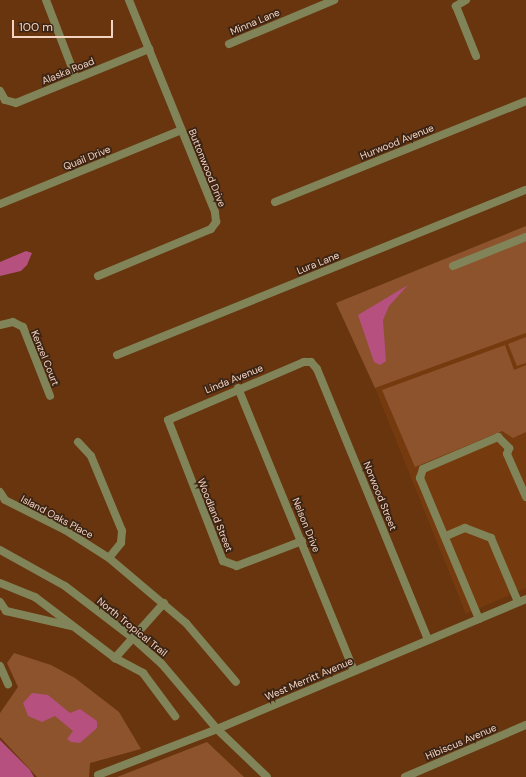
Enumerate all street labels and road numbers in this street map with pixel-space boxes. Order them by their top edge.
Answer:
street label: Minna Lane [228,6,282,38]
street label: Alaska Road [40,55,96,87]
street label: Hurwood Avenue [358,122,436,162]
street label: Buttonwood Drive [186,127,228,209]
street label: Quail Drive [62,143,112,173]
street label: Lura Lane [295,249,341,277]
street label: Kenzel Court [28,329,62,387]
street label: Linda Avenue [203,362,265,396]
street label: Norwood Street [361,460,399,532]
street label: Woodland Street [195,477,235,553]
street label: Island Oaks Place [19,493,95,541]
street label: Nelson Drive [290,496,322,554]
street label: North Tropical Trail [94,595,170,659]
street label: West Merritt Avenue [263,655,355,703]
street label: Hibiscus Avenue [424,722,498,762]

